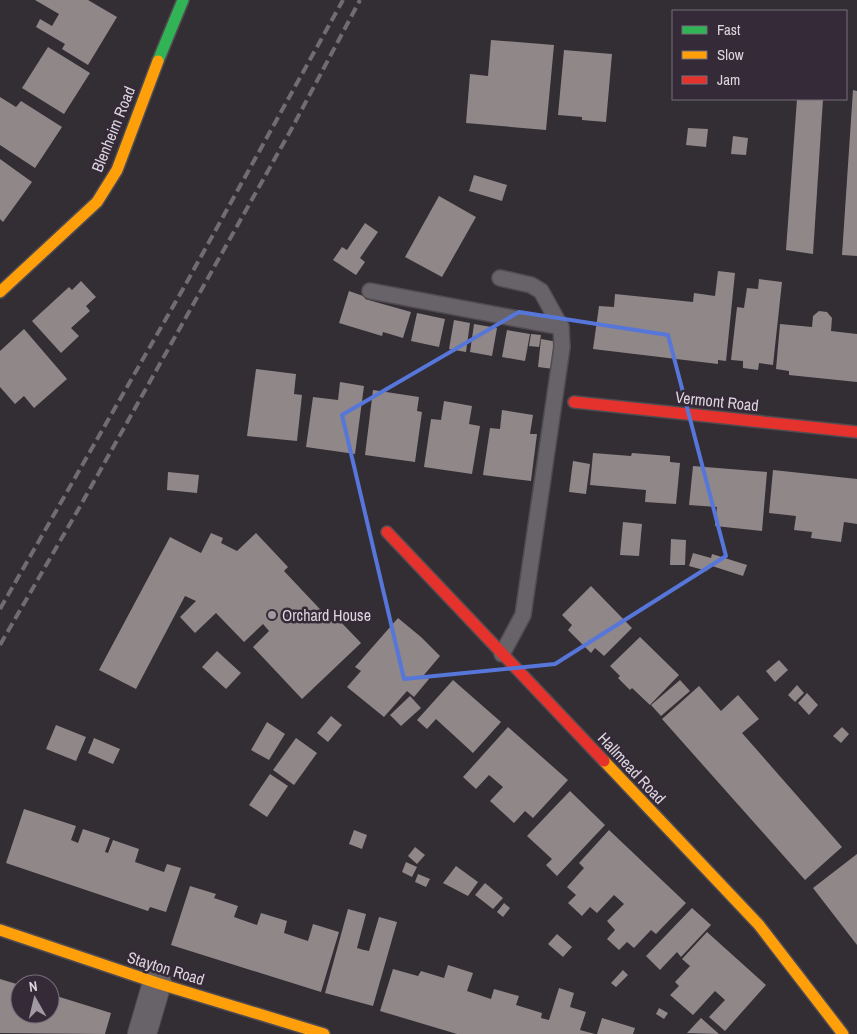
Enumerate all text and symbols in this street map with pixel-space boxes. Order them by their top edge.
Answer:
legend [672,10,847,100]
text: Fast [717,19,741,40]
text: Slow [717,44,744,65]
text: Jam [717,69,740,90]
street label: Blenheim Road [86,83,140,175]
street label: Vermont Road [674,386,760,416]
place label: Orchard House [282,604,371,626]
marker: Orchard House [266,609,278,621]
street label: Hallmead Road [593,727,671,809]
street label: Stayton Road [125,946,207,990]
north arrow [10,974,60,1024]
text: N [28,977,39,996]

